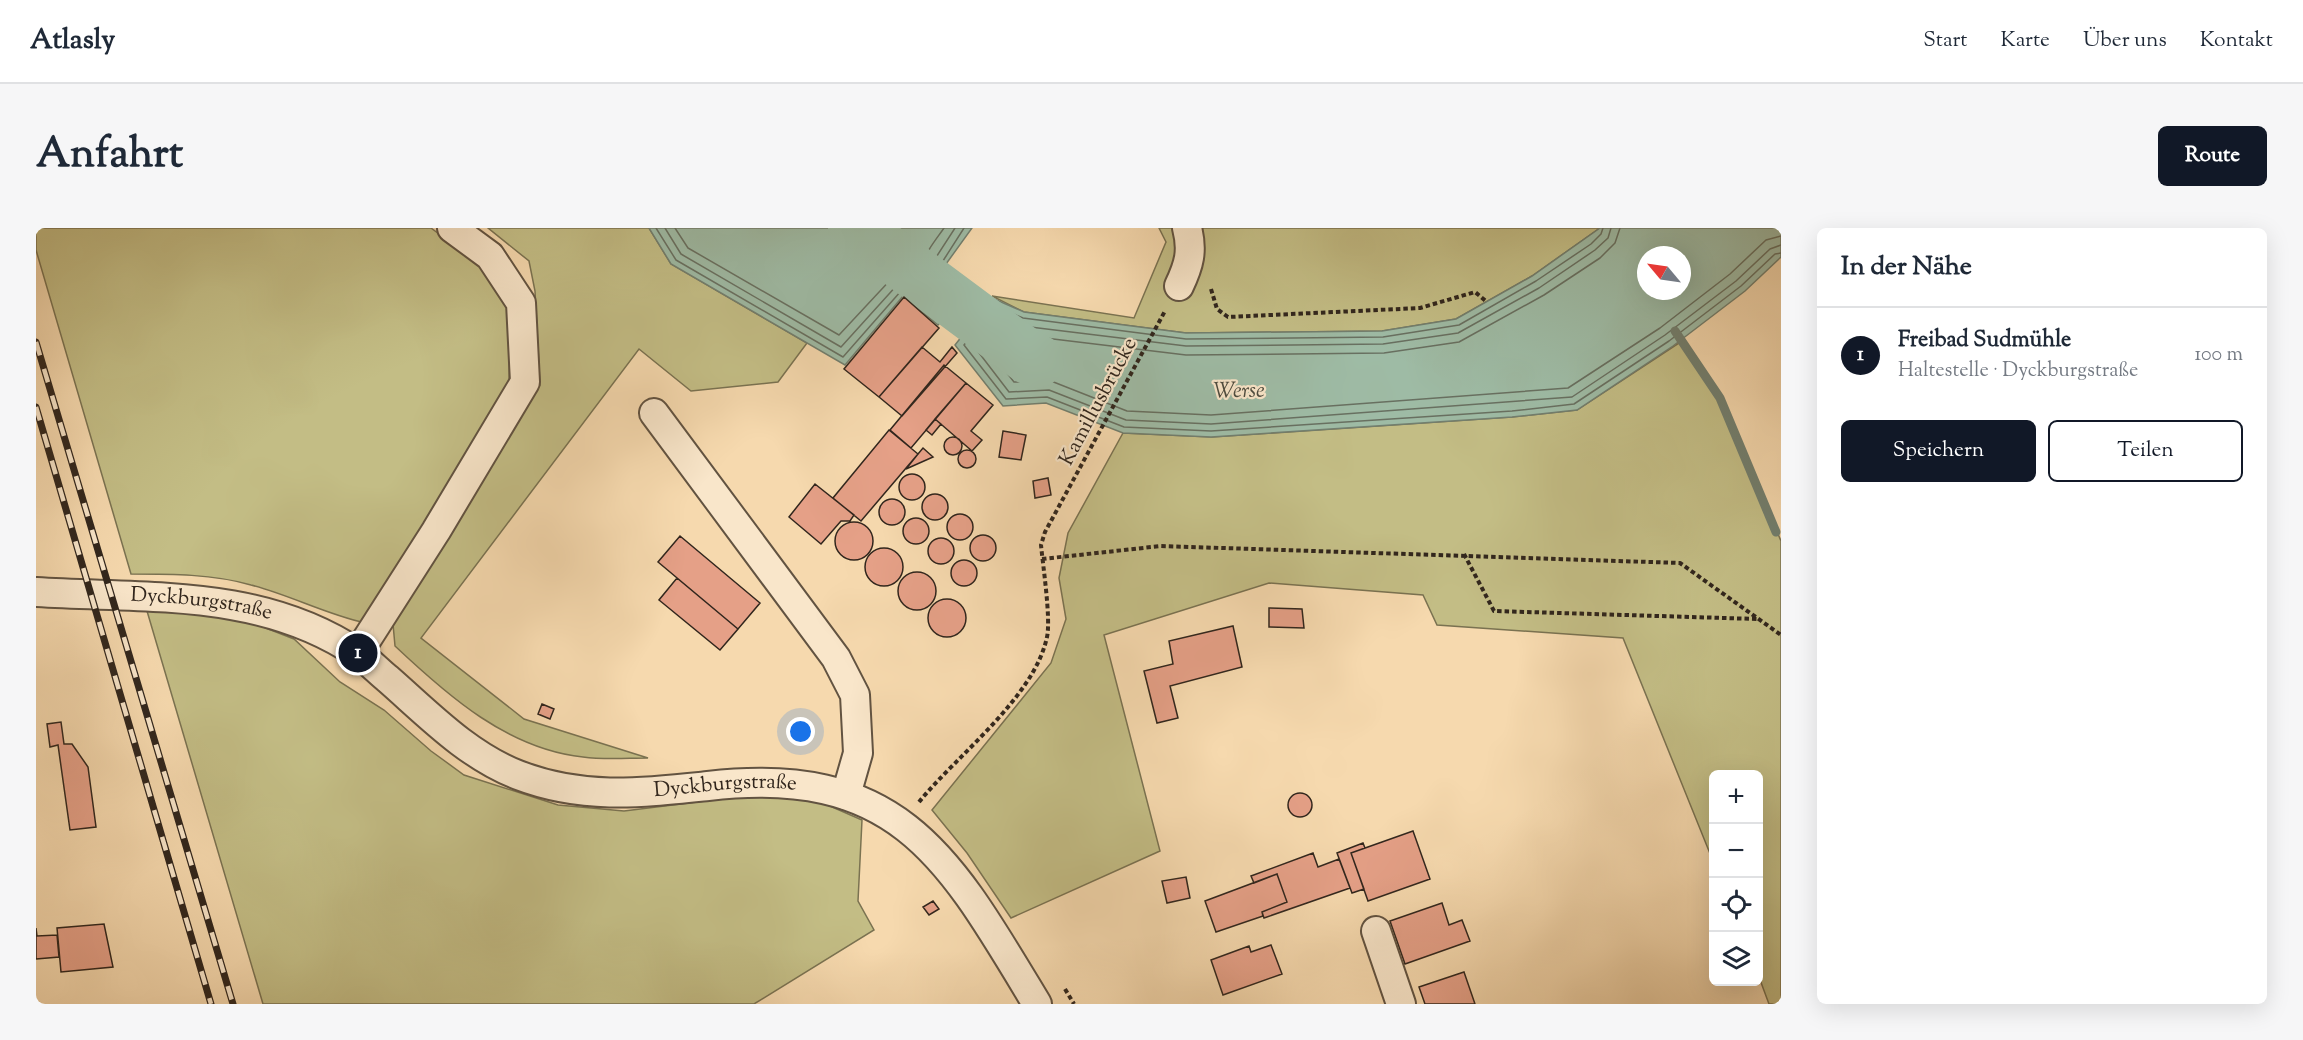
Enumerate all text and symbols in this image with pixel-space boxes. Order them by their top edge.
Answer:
text: Atlasly [30,21,115,61]
text: Start [1923,26,1967,56]
text: Karte [2000,26,2050,56]
text: Über uns [2083,26,2167,56]
text: Kontakt [2200,26,2273,56]
text: Anfahrt [36,126,183,186]
button: Route [2158,126,2267,186]
north arrow [1637,246,1691,300]
text: In der Nähe [1841,249,1972,286]
text: Freibad Sudmühle [1898,325,2071,357]
street label: Kamillusbrücke [1053,332,1145,472]
text: 1 [1857,341,1864,370]
text: 100 m [2194,341,2243,370]
text: Haltestelle · Dyckburgstraße [1898,357,2138,386]
water label: Werse [1213,376,1265,408]
button: Speichern [1841,420,2036,482]
button: Teilen [2048,420,2243,482]
street label: Dyckburgstraße [130,581,276,629]
pin: 1 [338,630,378,676]
your location [786,717,815,746]
street label: Dyckburgstraße [653,768,798,806]
map controls [1709,770,1763,986]
button: + [1709,770,1763,824]
button: − [1709,824,1763,878]
button: locate [1709,878,1763,932]
button: layers [1709,932,1763,986]

